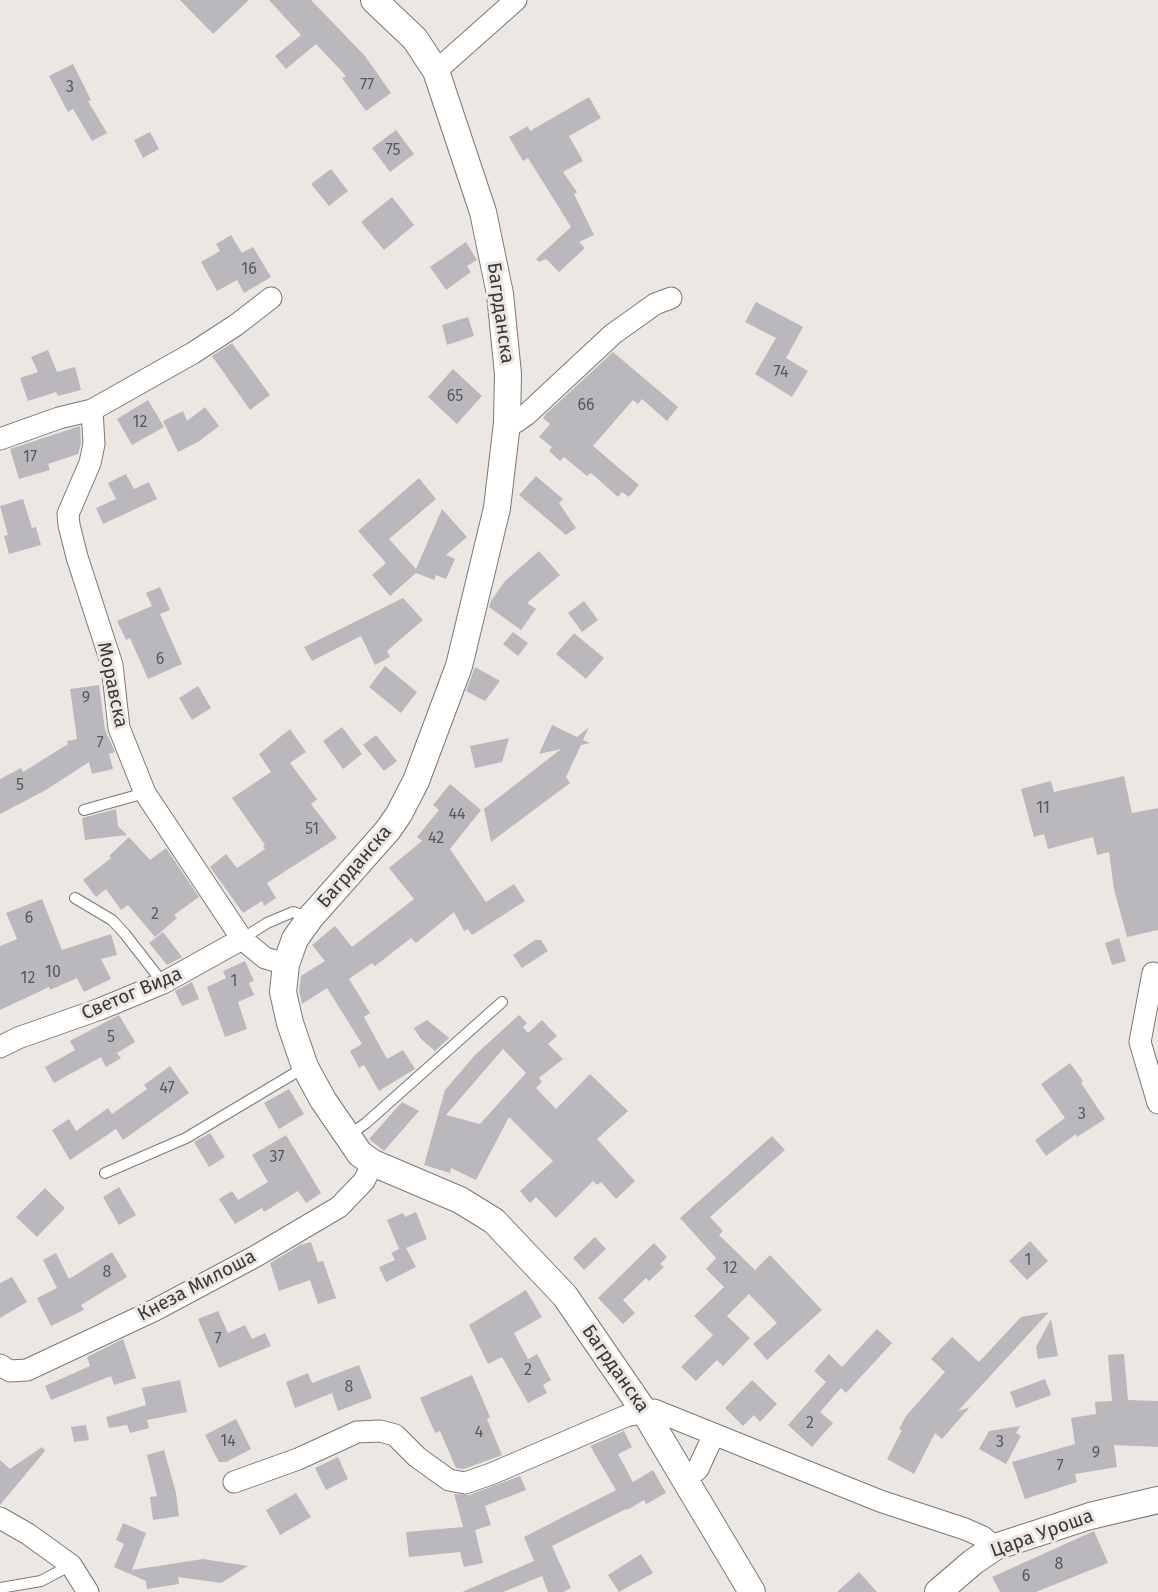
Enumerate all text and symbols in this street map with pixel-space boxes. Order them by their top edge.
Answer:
house number: 77 [360,76,374,96]
house number: 3 [66,78,74,98]
house number: 75 [386,141,400,161]
house number: 16 [241,260,257,280]
street label: Багрданска [482,261,518,365]
house number: 74 [774,363,788,383]
house number: 65 [447,387,463,407]
house number: 66 [577,396,595,416]
house number: 12 [133,413,147,433]
house number: 17 [23,448,37,468]
street label: Моравска [92,640,132,730]
house number: 6 [156,650,164,670]
house number: 9 [82,689,90,709]
house number: 7 [96,734,104,754]
house number: 5 [16,776,24,796]
house number: 11 [1036,799,1050,819]
house number: 44 [448,805,466,825]
house number: 51 [305,820,319,840]
street label: Багрданска [313,821,397,913]
house number: 42 [428,829,444,849]
house number: 2 [151,905,159,925]
house number: 6 [25,909,33,929]
house number: 10 [45,963,61,983]
street label: Светог Вида [78,963,186,1025]
house number: 12 [21,969,35,989]
house number: 1 [231,972,237,992]
house number: 5 [107,1028,115,1048]
house number: 47 [159,1079,175,1099]
house number: 3 [1078,1105,1086,1125]
house number: 37 [269,1148,285,1168]
street label: Кнеза Милоша [134,1245,260,1327]
house number: 1 [1025,1251,1031,1271]
house number: 12 [723,1259,737,1279]
house number: 8 [103,1263,111,1283]
street label: Багрданска [576,1321,654,1417]
house number: 7 [214,1330,222,1350]
house number: 2 [524,1361,532,1381]
house number: 8 [345,1378,353,1398]
house number: 2 [806,1414,814,1434]
house number: 4 [475,1423,483,1443]
house number: 14 [220,1432,236,1452]
house number: 3 [996,1433,1004,1453]
house number: 9 [1092,1444,1100,1464]
house number: 7 [1056,1457,1064,1477]
street label: Цара Уроша [988,1505,1096,1563]
house number: 8 [1055,1555,1063,1575]
house number: 6 [1022,1567,1030,1587]

